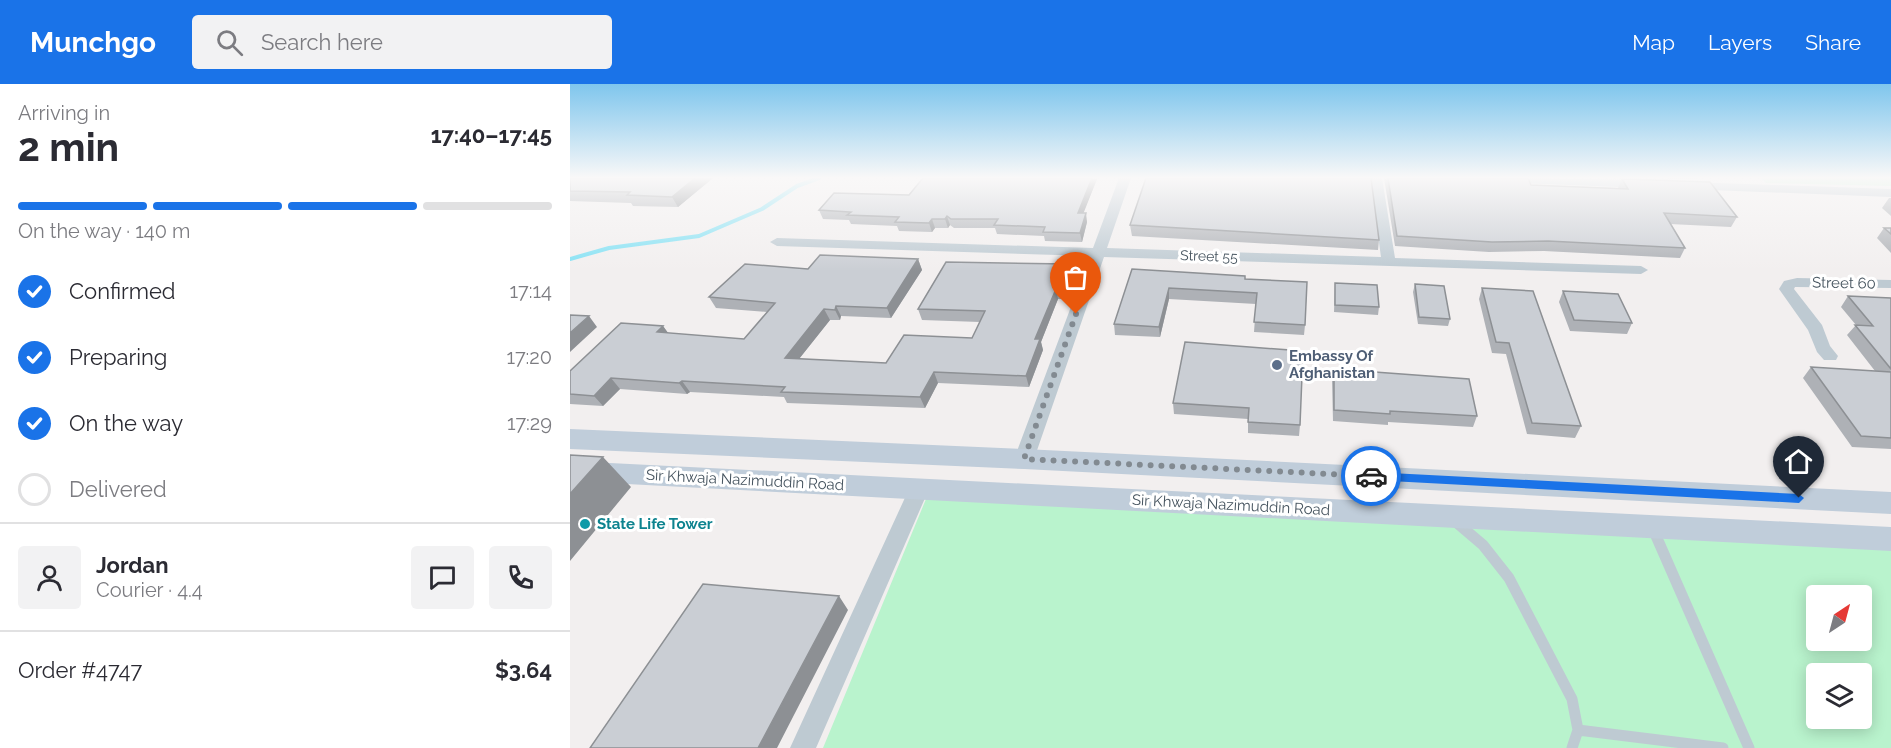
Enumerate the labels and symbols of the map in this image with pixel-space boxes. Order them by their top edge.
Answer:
street label: Street 55 [1180,247,1238,265]
pin [1050,252,1101,314]
street label: Street 60 [1812,273,1876,293]
place label: Embassy Of Afghanistan [1289,347,1375,382]
marker: Embassy Of Afghanistan [1270,358,1284,372]
pin [1773,436,1824,498]
courier [1341,446,1401,506]
street label: Sir Khwaja Nazimuddin Road [645,466,845,494]
street label: Sir Khwaja Nazimuddin Road [1131,491,1331,519]
place label: State Life Tower [597,515,713,533]
marker: State Life Tower [578,517,592,531]
north arrow [1806,585,1872,651]

